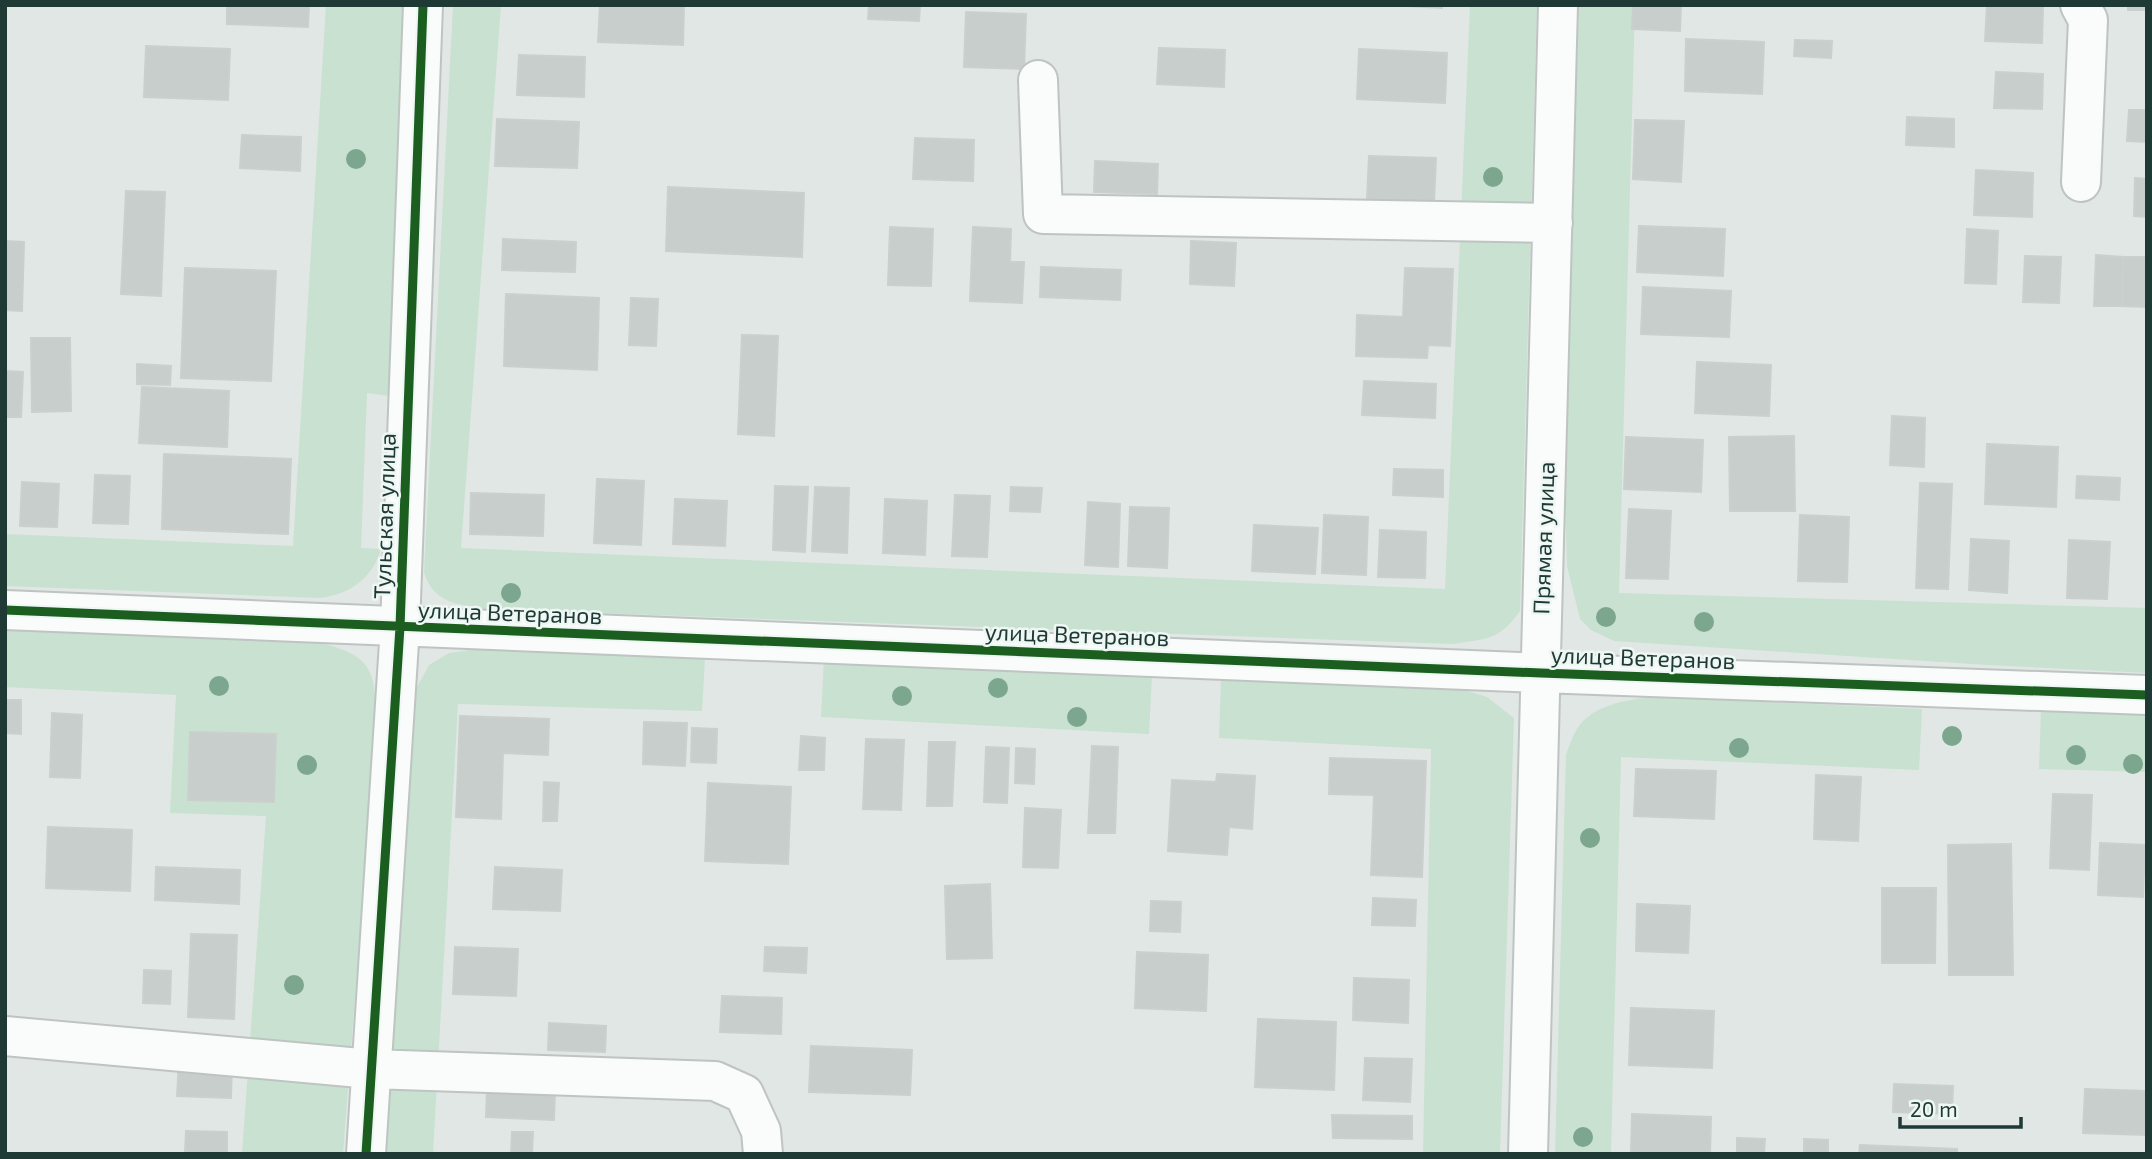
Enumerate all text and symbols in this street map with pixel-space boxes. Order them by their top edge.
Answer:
street label: Тульская улица [367,432,402,600]
street label: Прямая улица [1526,461,1561,615]
street label: улица Ветеранов [417,595,603,630]
street label: улица Ветеранов [984,617,1170,652]
street label: улица Ветеранов [1550,640,1736,675]
scale bar [1900,1086,2021,1130]
text: 20 m [1910,1096,1958,1121]

